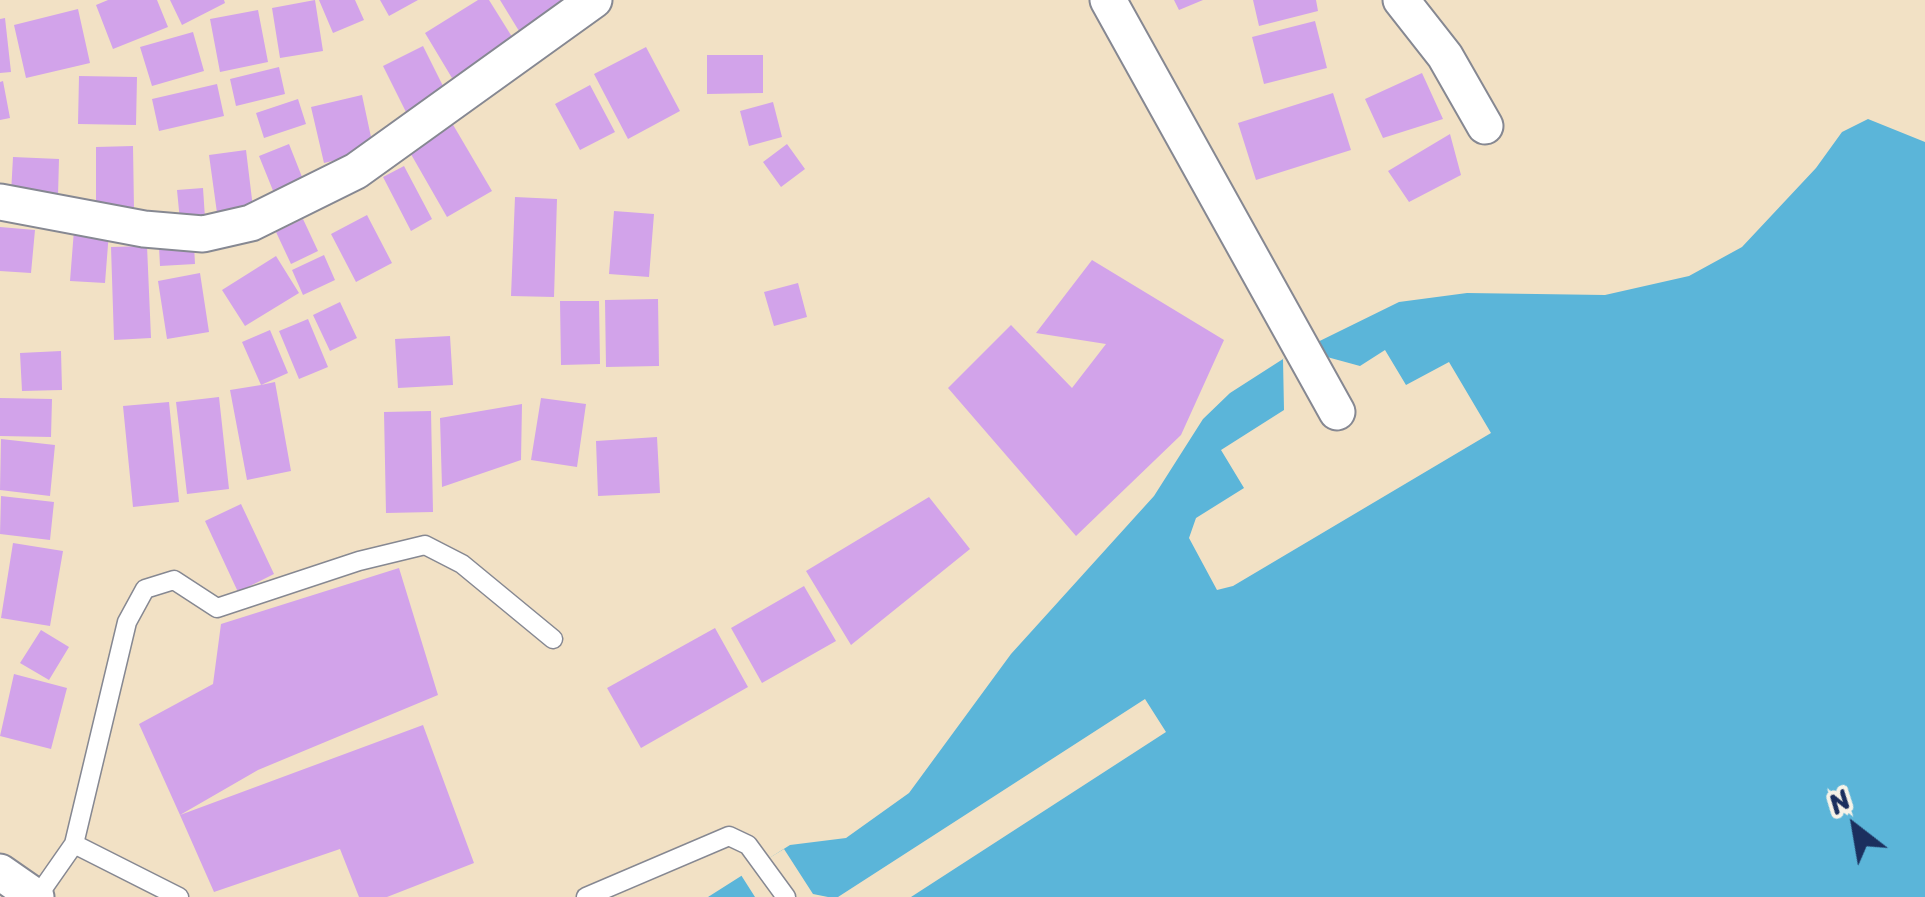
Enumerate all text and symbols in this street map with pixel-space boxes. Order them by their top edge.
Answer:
text: N [1818,775,1860,827]
north arrow [1805,777,1905,877]

